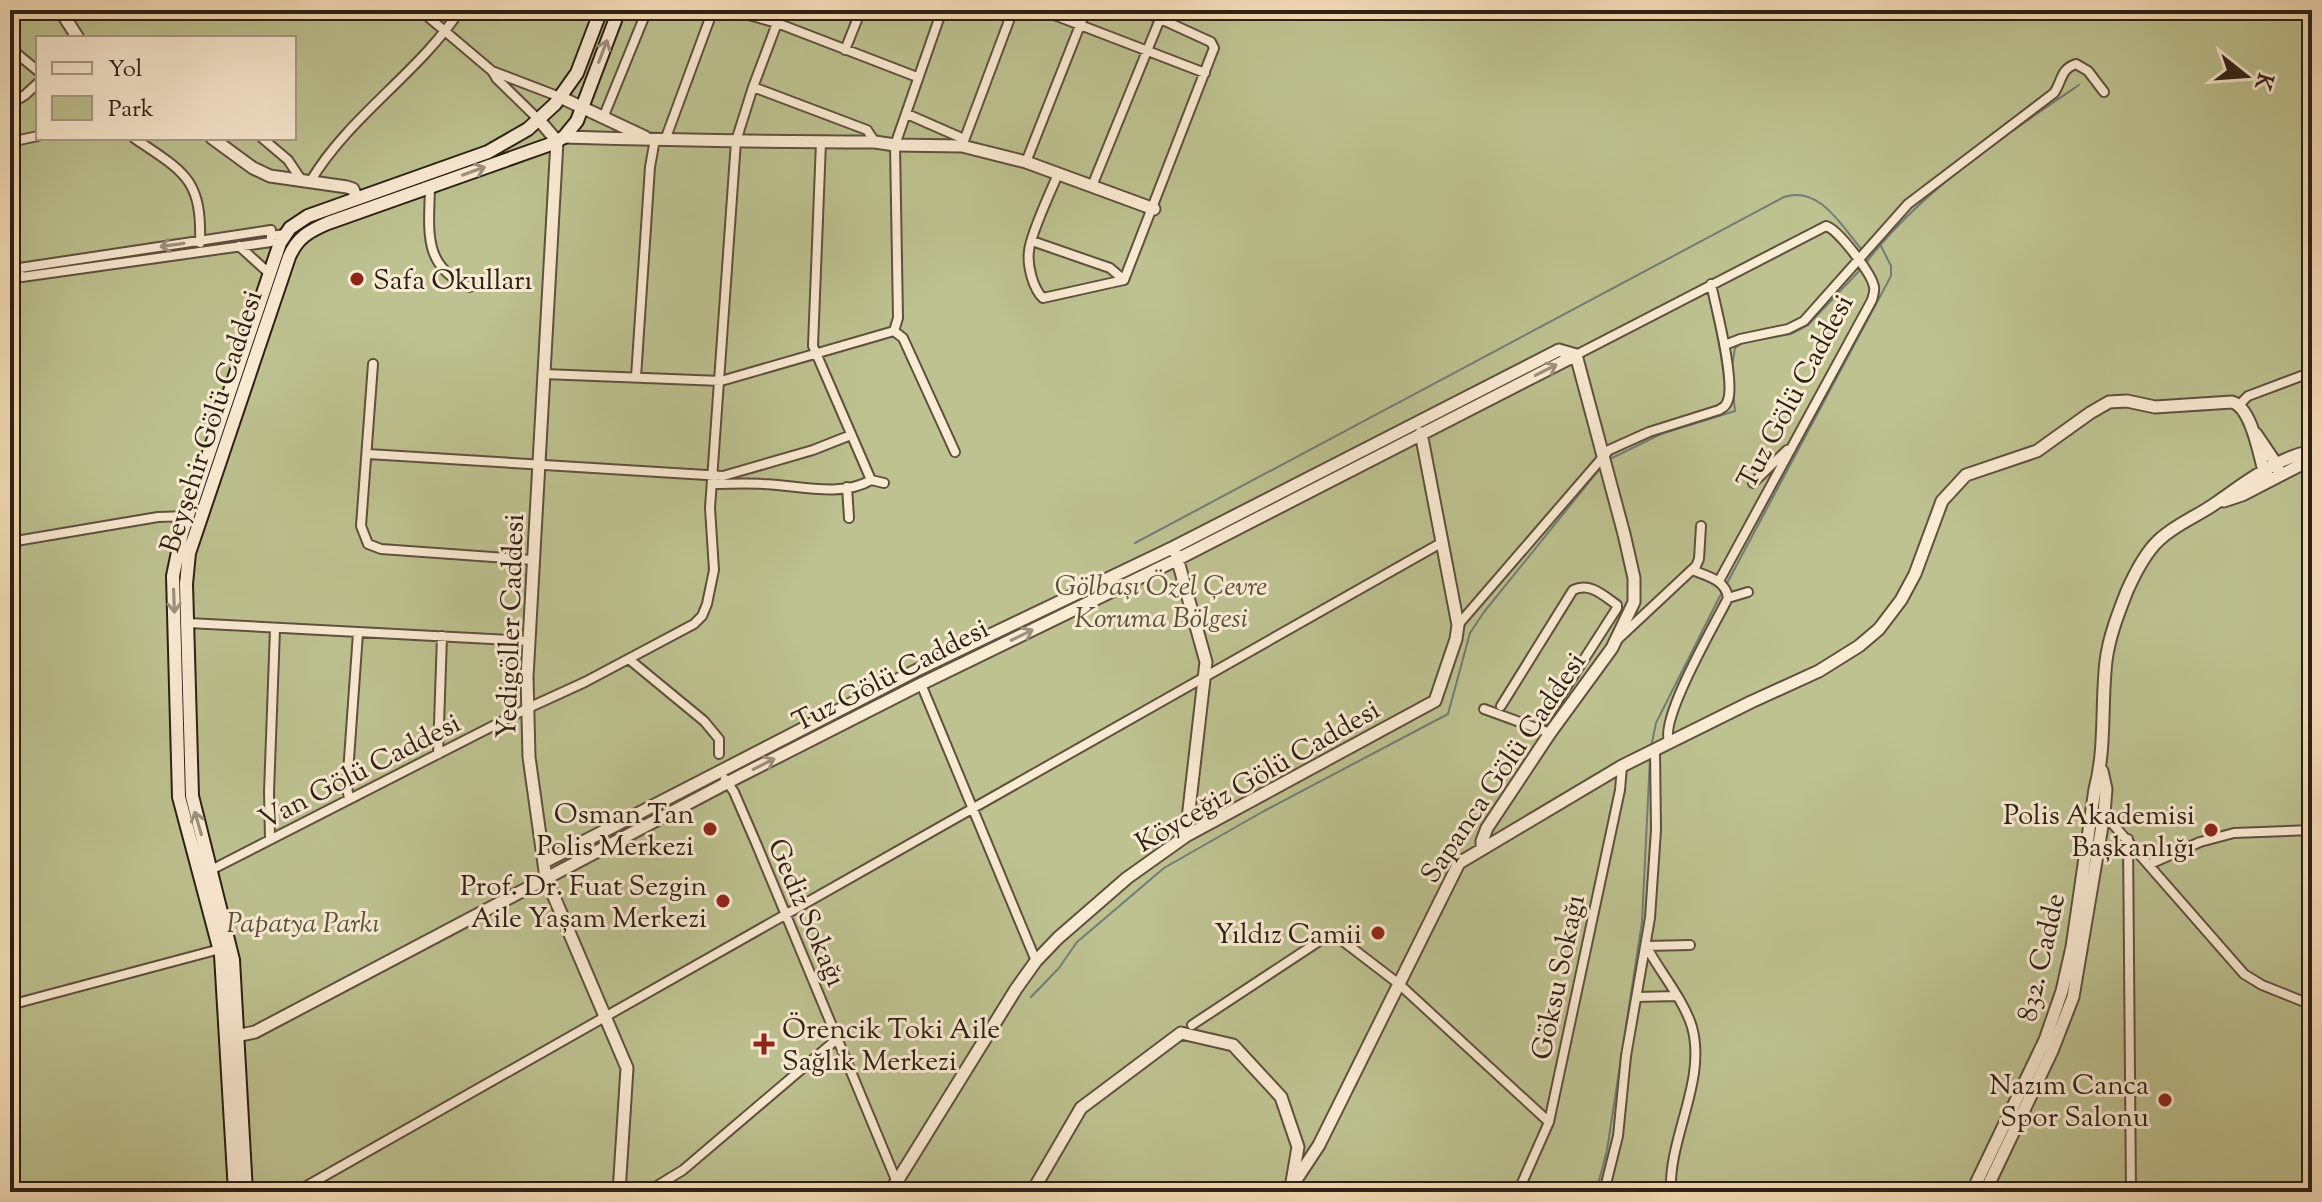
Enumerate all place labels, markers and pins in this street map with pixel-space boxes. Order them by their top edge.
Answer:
place label: Safa Okulları [373,262,533,302]
marker: Safa Okulları [348,270,366,288]
place label: Osman Tan Polis Merkezi [536,796,694,868]
place label: Polis Akademisi Başkanlığı [2003,797,2195,869]
marker: Osman Tan Polis Merkezi [701,820,719,838]
marker: Polis Akademisi Başkanlığı [2202,821,2220,839]
place label: Prof. Dr. Fuat Sezgin Aile Yaşam Merkezi [460,868,707,940]
marker: Prof. Dr. Fuat Sezgin Aile Yaşam Merkezi [714,892,732,910]
place label: Yıldız Camii [1214,916,1362,956]
marker: Yıldız Camii [1369,924,1387,942]
place label: Örencik Toki Aile Sağlık Merkezi [782,1011,1000,1083]
marker: Örencik Toki Aile Sağlık Merkezi [753,1033,775,1055]
place label: Nazım Canca Spor Salonu [1989,1067,2149,1139]
marker: Nazım Canca Spor Salonu [2156,1091,2174,1109]

